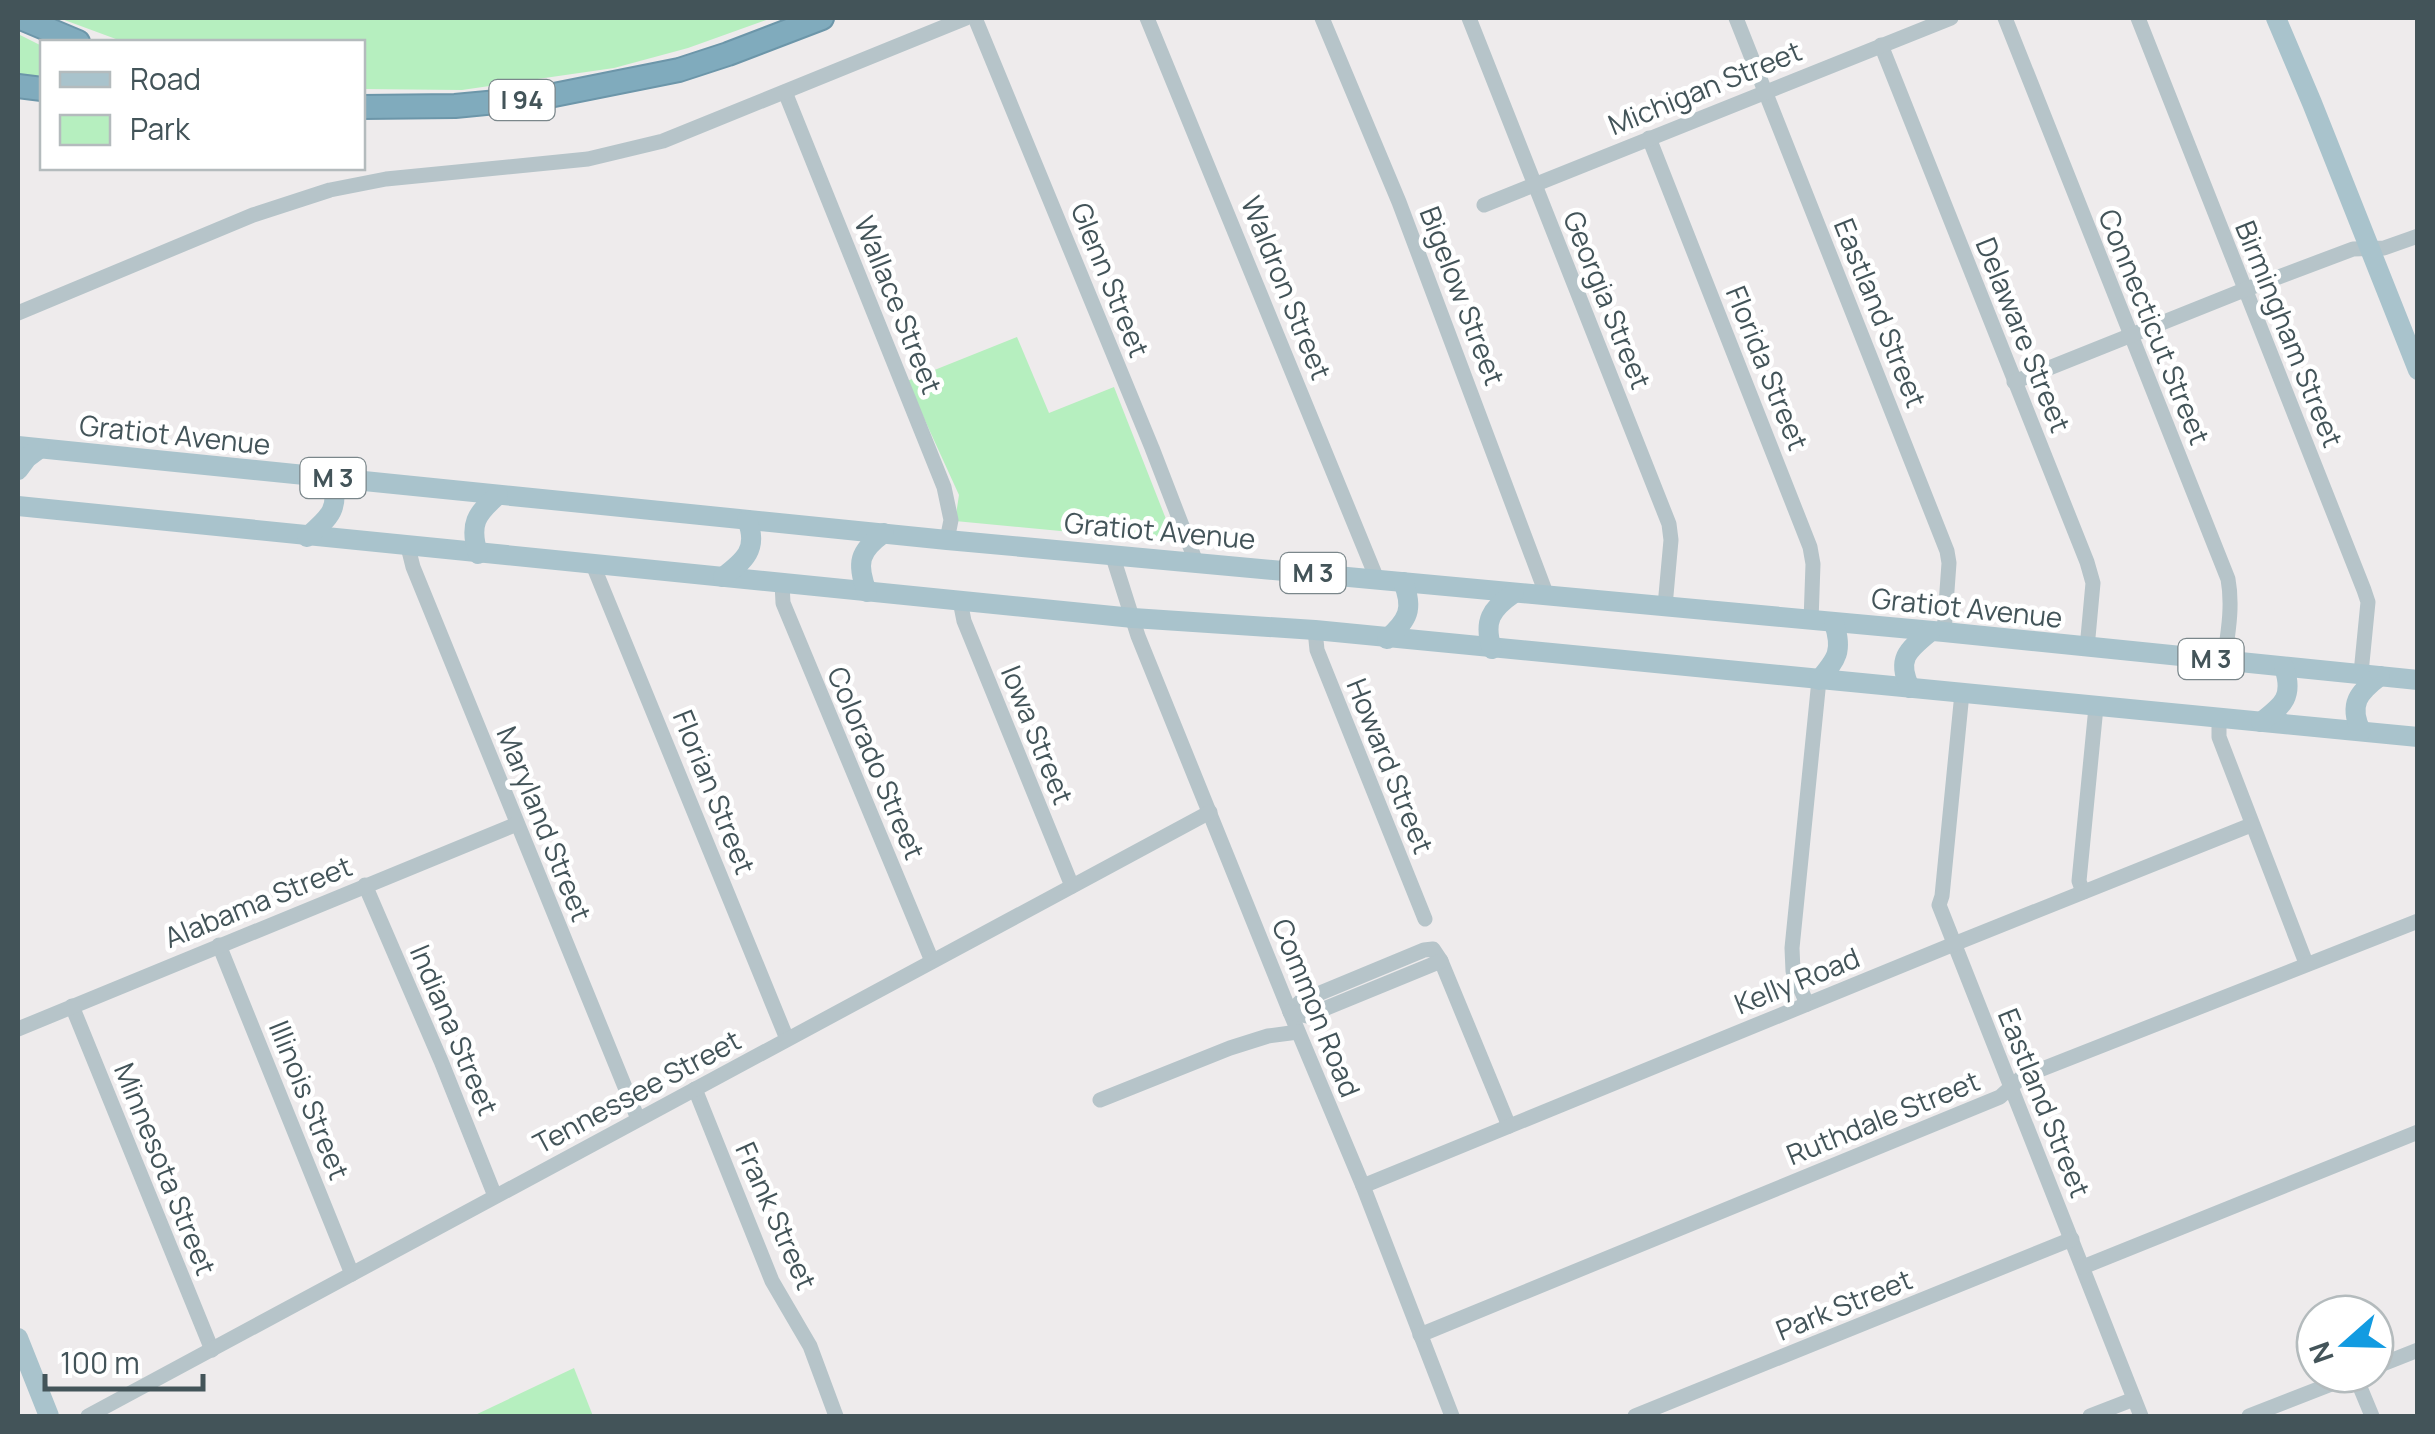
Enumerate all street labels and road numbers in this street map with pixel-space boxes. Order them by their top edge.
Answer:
street label: Michigan Street [1602,31,1807,143]
road number: I 94 [490,80,554,120]
street label: Waldron Street [1233,190,1341,385]
street label: Glenn Street [1063,197,1159,362]
street label: Bigelow Street [1411,201,1514,390]
street label: Connecticut Street [2090,203,2219,450]
street label: Georgia Street [1555,205,1661,394]
street label: Wallace Street [846,210,952,399]
street label: Eastland Street [1826,213,1936,413]
street label: Birmingham Street [2227,215,2353,452]
street label: Delaware Street [1968,232,2080,438]
street label: Florida Street [1718,280,1818,455]
street label: Gratiot Avenue [78,405,272,463]
road number: M 3 [300,458,366,498]
street label: Gratiot Avenue [1063,503,1257,557]
road number: M 3 [1280,553,1346,593]
street label: Gratiot Avenue [1870,578,2064,636]
road number: M 3 [2178,639,2244,679]
street label: Colorado Street [819,660,935,865]
street label: Iowa Street [993,660,1083,810]
street label: Howard Street [1339,672,1443,859]
street label: Florian Street [665,704,765,879]
street label: Maryland Street [489,721,601,927]
street label: Alabama Street [158,846,357,956]
street label: Common Road [1264,913,1370,1102]
street label: Kelly Road [1728,938,1865,1022]
street label: Indiana Street [402,939,508,1121]
street label: Eastland Street [1990,1003,2100,1203]
street label: Illinois Street [261,1014,359,1185]
street label: Tennessee Street [526,1020,747,1162]
street label: Minnesota Street [106,1057,226,1280]
street label: Ruthdale Street [1780,1061,1985,1173]
street label: Frank Street [728,1136,826,1295]
street label: Park Street [1770,1260,1917,1349]

